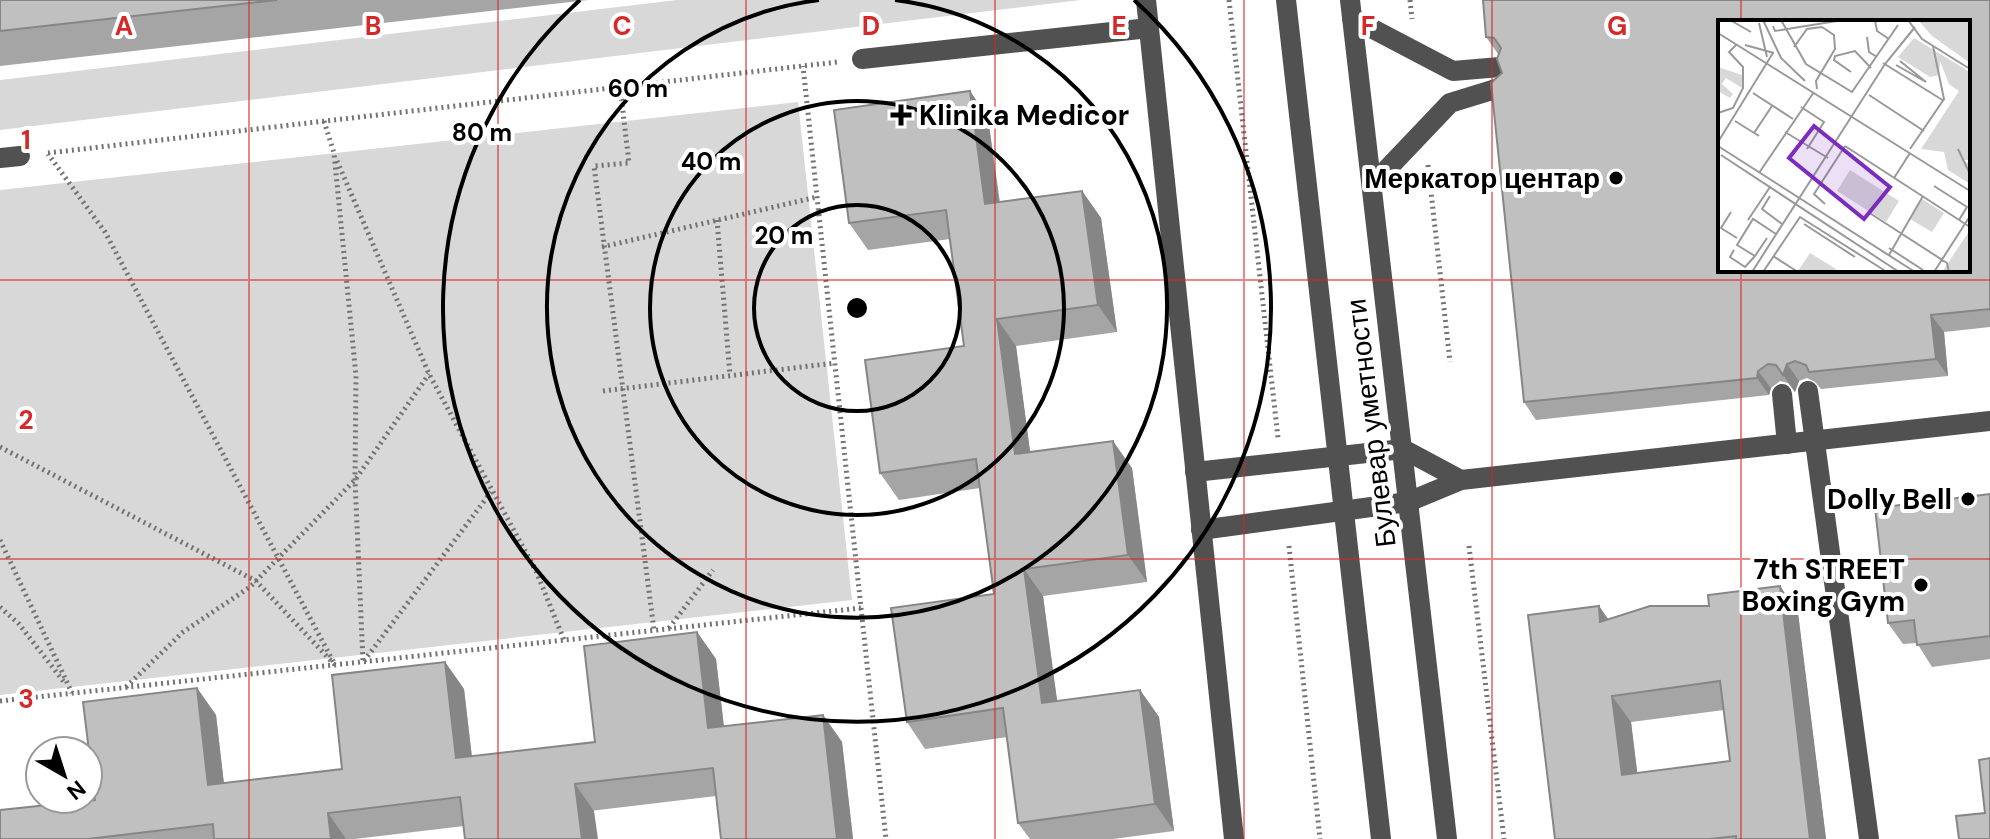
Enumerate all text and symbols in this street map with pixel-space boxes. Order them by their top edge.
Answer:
text: A [115,9,133,43]
text: B [365,9,381,43]
text: C [612,9,632,43]
text: D [862,9,880,43]
text: E [1111,9,1127,43]
text: F [1361,9,1375,43]
text: G [1607,9,1627,43]
inset map [1718,20,1970,272]
text: 60 m [608,73,668,104]
place label: Klinika Medicor [919,97,1129,134]
marker: Klinika Medicor [890,104,912,126]
text: 80 m [452,117,512,148]
text: 1 [21,123,31,157]
text: 40 m [681,146,741,177]
place label: Меркатор центар [1364,160,1600,197]
marker: Меркатор центар [1607,169,1625,187]
text: 20 m [755,220,813,251]
centre of rings [843,294,871,322]
street label: Булевар уметности [1337,297,1405,549]
text: 2 [18,403,34,437]
place label: Dolly Bell [1827,481,1952,518]
marker: Dolly Bell [1959,490,1977,508]
place label: 7th STREET Boxing Gym [1742,551,1905,620]
marker: 7th STREET Boxing Gym [1912,576,1930,594]
text: 3 [18,682,34,716]
north arrow [24,735,104,815]
text: N [61,774,92,806]

